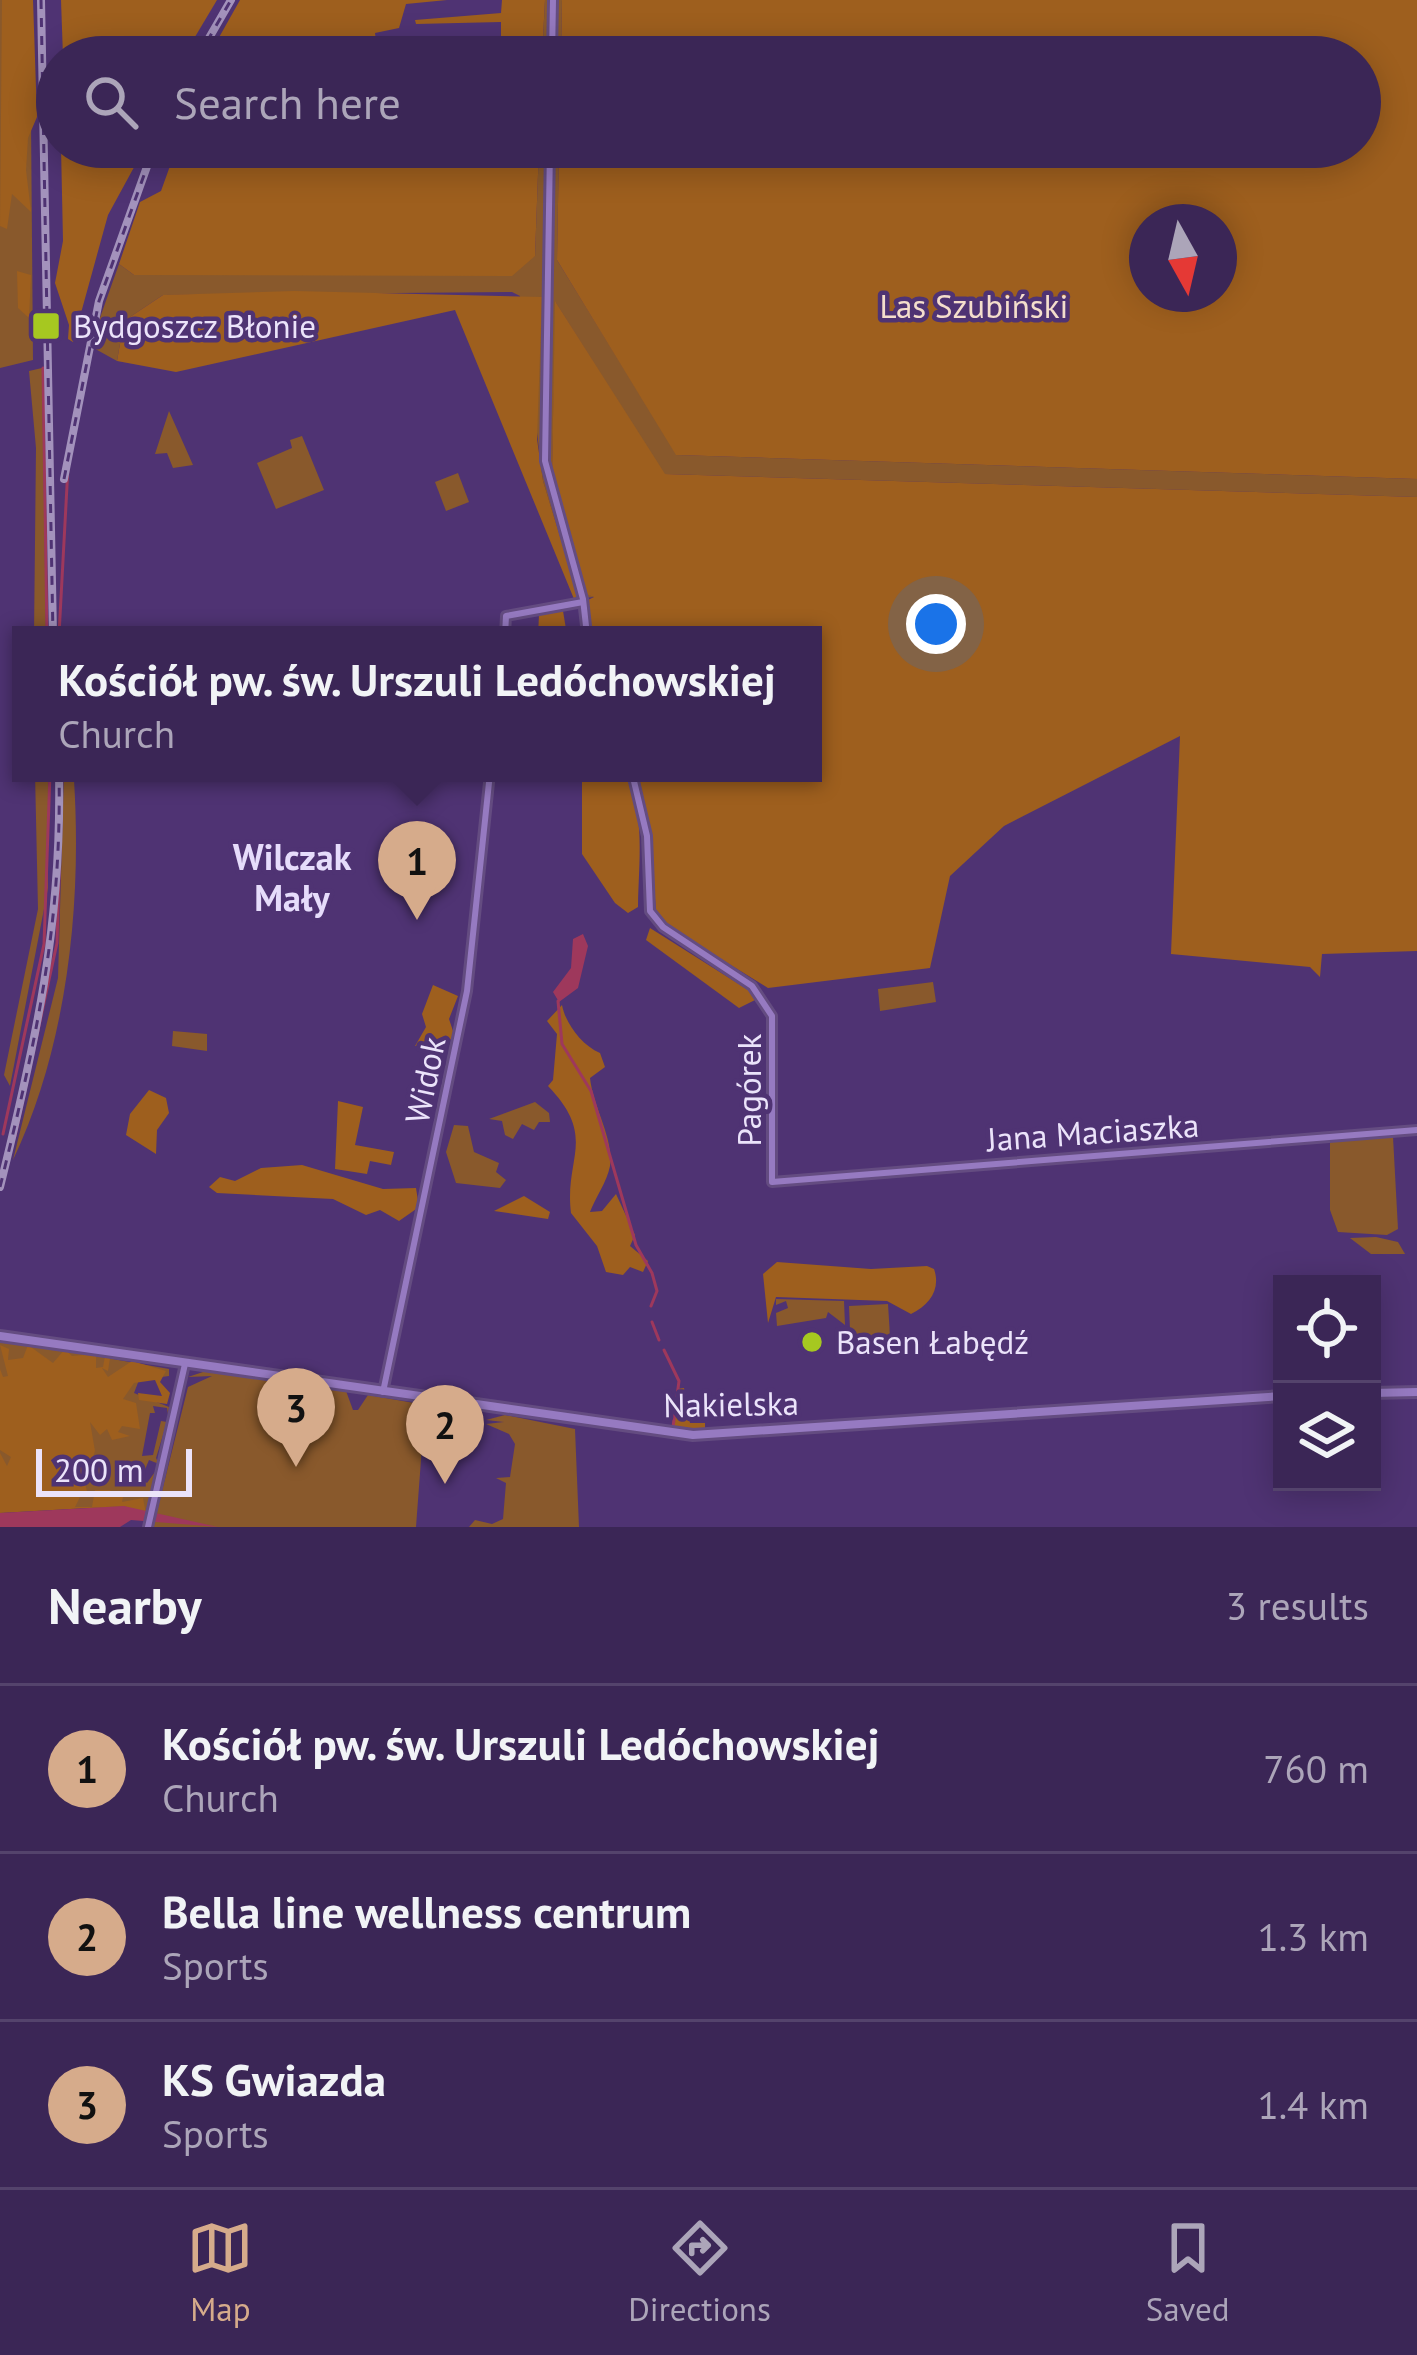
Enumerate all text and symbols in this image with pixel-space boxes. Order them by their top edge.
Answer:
search box [36,36,1381,168]
icon: search [78,69,144,135]
text: Search here [174,73,401,131]
north arrow [1129,204,1237,312]
park label: Las Szubiński [880,284,1068,327]
place label: Bydgoszcz Błonie [73,304,316,347]
marker: Bydgoszcz Błonie [30,310,62,342]
your location [906,594,966,654]
popup [12,626,822,782]
text: Kościół pw. św. Urszuli Ledóchowskiej [58,650,776,708]
text: Church [58,708,175,759]
pin: 1 [378,821,456,920]
district label: Wilczak Mały [233,833,352,921]
street label: Widok [394,1032,455,1127]
street label: Pagórek [727,1033,770,1146]
street label: Jana Maciaszka [983,1103,1201,1161]
map controls [1273,1275,1381,1491]
button: locate [1273,1275,1381,1383]
place label: Basen Łabędź [836,1320,1029,1363]
marker: Basen Łabędź [799,1329,825,1355]
pin: 3 [257,1368,335,1467]
street label: Nakielska [663,1381,799,1426]
button: layers [1273,1383,1381,1491]
pin: 2 [406,1385,484,1484]
scale bar [36,1443,192,1496]
text: 200 m [54,1448,144,1491]
text: Nearby [48,1572,202,1638]
text: 3 results [1226,1580,1369,1631]
text: Kościół pw. św. Urszuli Ledóchowskiej [162,1714,880,1772]
text: 1 [76,1743,98,1794]
text: 760 m [1263,1743,1369,1794]
text: Church [162,1772,279,1823]
text: Bella line wellness centrum [162,1882,691,1940]
text: 2 [76,1911,98,1962]
text: 1.3 km [1257,1911,1369,1962]
text: Sports [162,1940,269,1991]
text: KS Gwiazda [162,2050,386,2108]
text: 3 [76,2079,98,2130]
text: 1.4 km [1257,2079,1369,2130]
text: Sports [162,2108,269,2159]
tab: Map [187,2215,253,2330]
tab: Directions [628,2215,771,2330]
tab: Saved [1146,2215,1230,2330]

